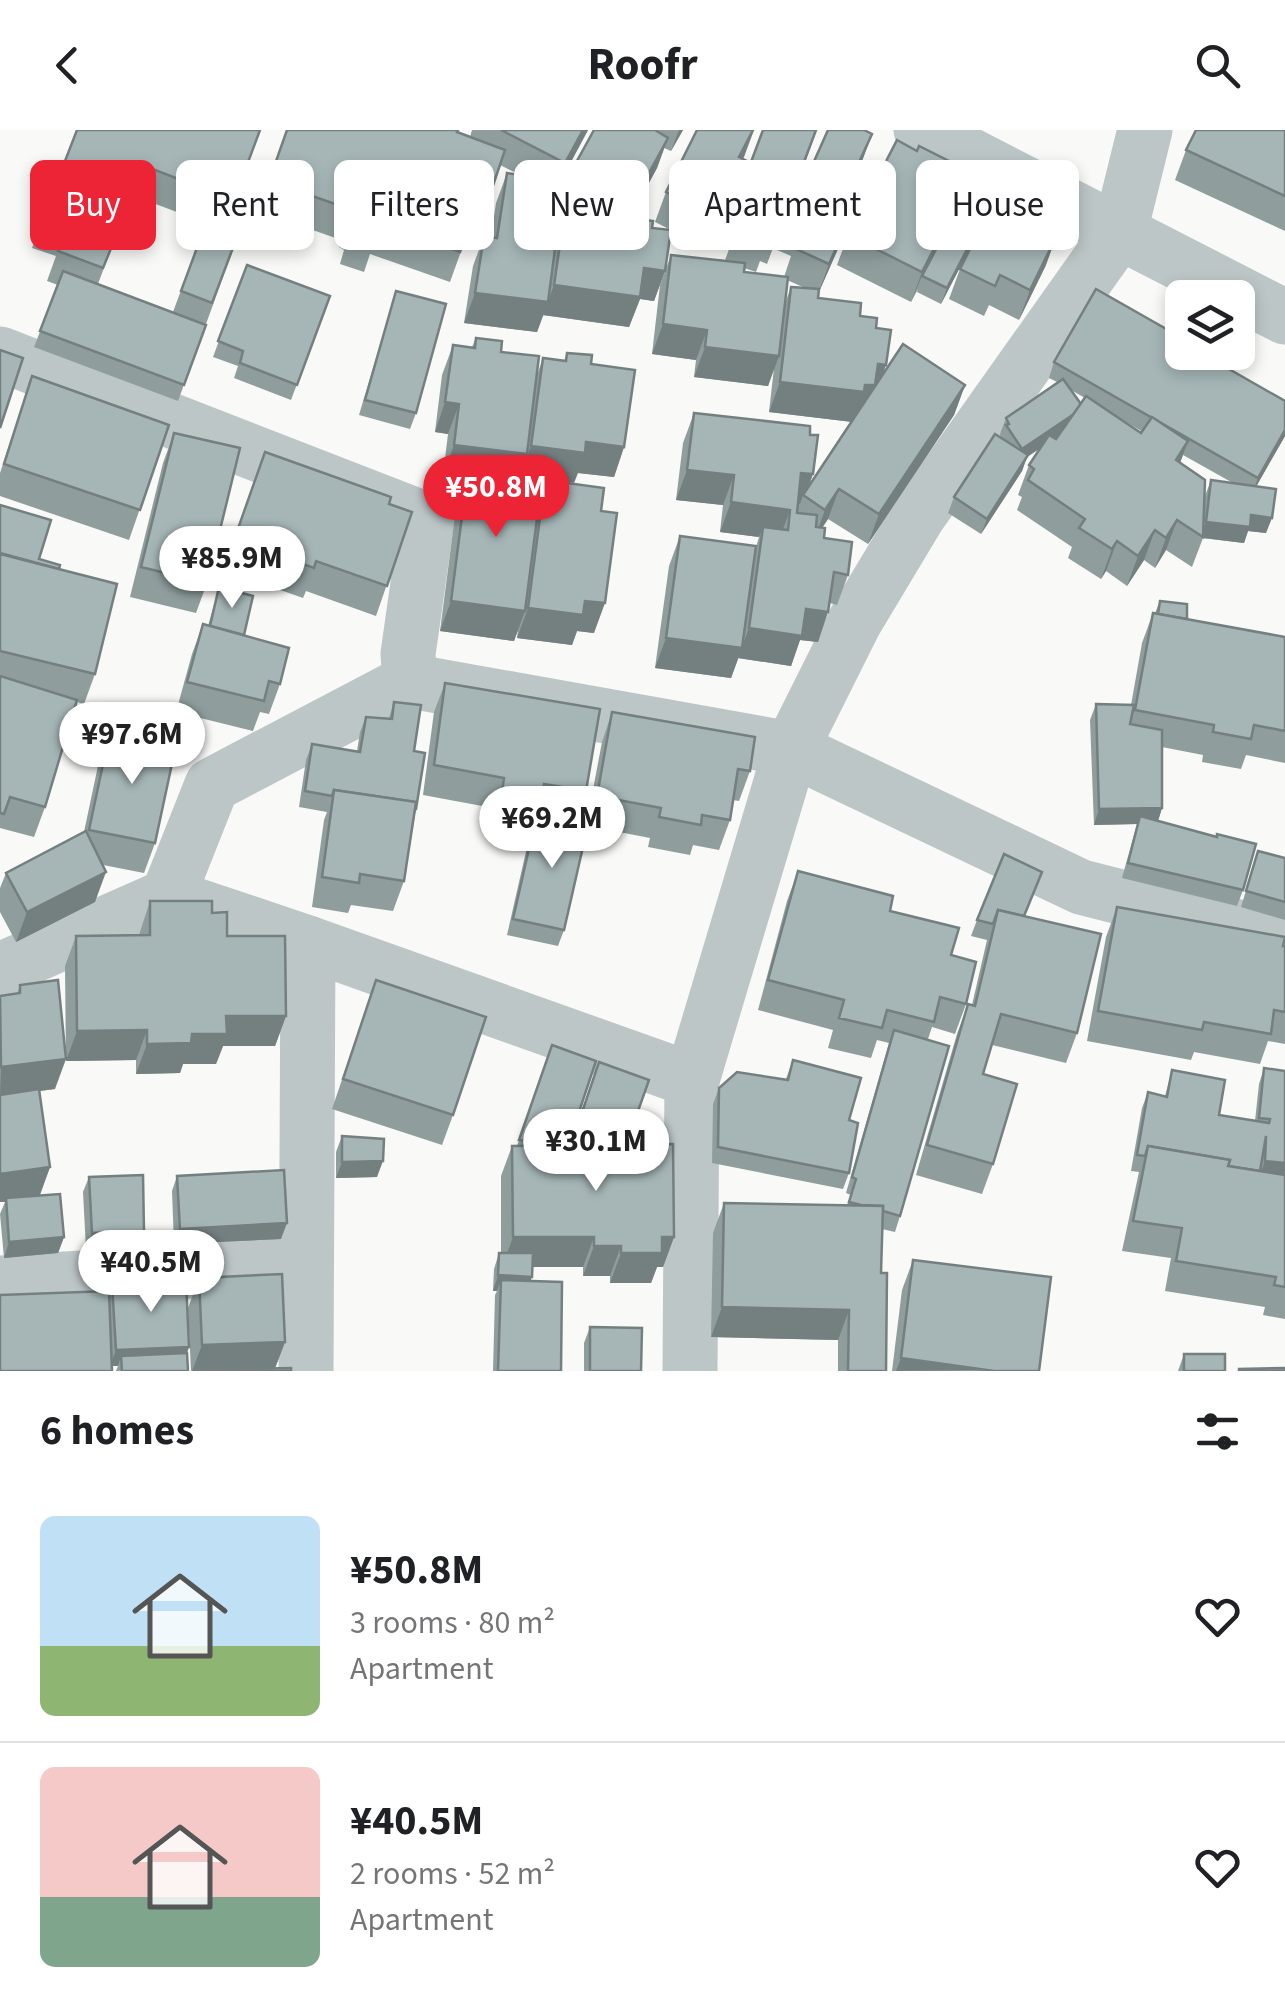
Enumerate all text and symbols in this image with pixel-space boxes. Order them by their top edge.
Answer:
text: Roofr [587,33,698,97]
icon: back [40,38,95,93]
icon: search [1190,38,1245,93]
chip: Buy [30,160,156,250]
chip: Rent [176,160,314,250]
chip: Filters [334,160,494,250]
chip: New [514,160,649,250]
chip: Apartment [669,160,896,250]
chip: House [916,160,1079,250]
map controls [1165,280,1255,370]
button: layers [1165,280,1255,370]
pin: ¥50.8M [415,455,577,540]
text: ¥50.8M [445,464,547,510]
pin: ¥85.9M [151,526,313,611]
text: ¥85.9M [181,535,283,581]
pin: ¥97.6M [51,702,213,787]
text: ¥97.6M [81,711,183,757]
pin: ¥69.2M [471,786,633,871]
text: ¥69.2M [501,795,603,841]
pin: ¥30.1M [515,1109,677,1194]
text: ¥30.1M [545,1118,647,1164]
pin: ¥40.5M [70,1230,232,1315]
text: ¥40.5M [100,1239,202,1285]
text: 6 homes [40,1401,194,1461]
icon: filters [1190,1404,1245,1459]
text: ¥50.8M [350,1540,483,1600]
icon: home [120,1556,240,1676]
icon: heart [1190,1589,1245,1644]
text: 3 rooms · 80 m² [350,1600,555,1646]
text: Apartment [350,1646,493,1692]
text: ¥40.5M [350,1791,483,1851]
icon: home [120,1807,240,1927]
icon: heart [1190,1840,1245,1895]
text: 2 rooms · 52 m² [350,1851,555,1897]
text: Apartment [350,1897,493,1943]

